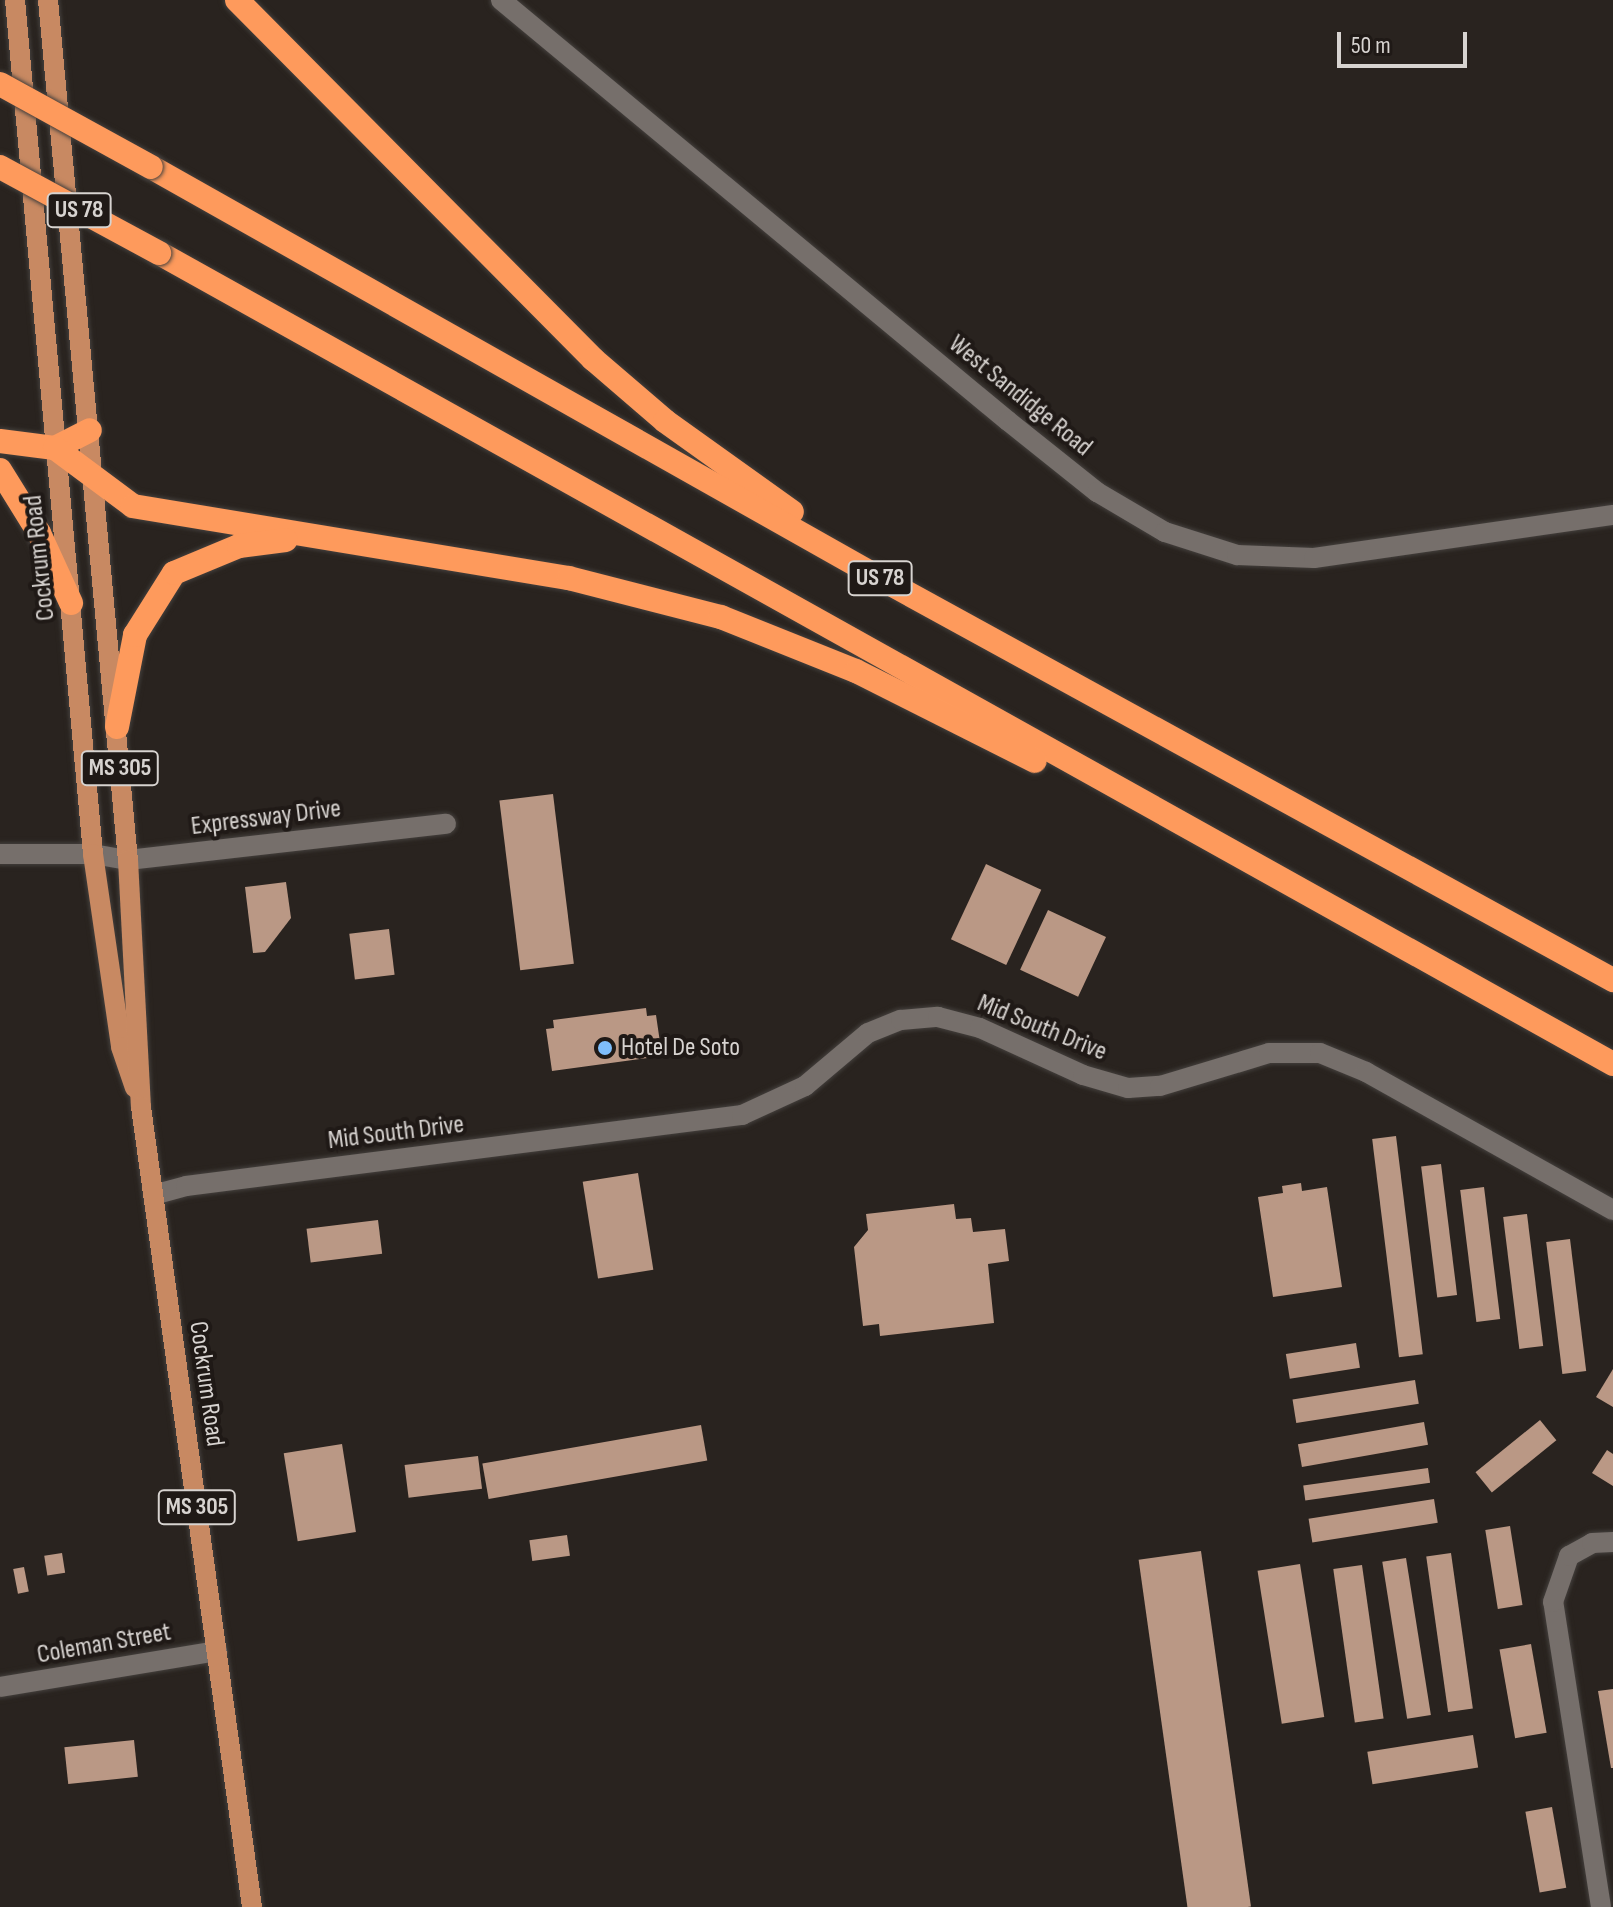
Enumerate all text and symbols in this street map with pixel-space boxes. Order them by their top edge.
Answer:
scale bar [1341,16,1471,66]
text: 50 m [1351,31,1391,60]
road number: US 78 [45,190,113,230]
street label: West Sandidge Road [942,329,1098,463]
street label: Cockrum Road [18,494,62,622]
road number: US 78 [846,558,914,598]
road number: MS 305 [80,748,160,788]
street label: Expressway Drive [189,793,343,843]
street label: Mid South Drive [973,988,1111,1068]
place label: Hotel De Soto [621,1032,740,1064]
marker: Hotel De Soto [596,1039,614,1057]
street label: Mid South Drive [326,1109,466,1157]
street label: Cockrum Road [182,1319,230,1449]
road number: MS 305 [157,1487,237,1527]
street label: Coleman Street [35,1617,173,1671]

